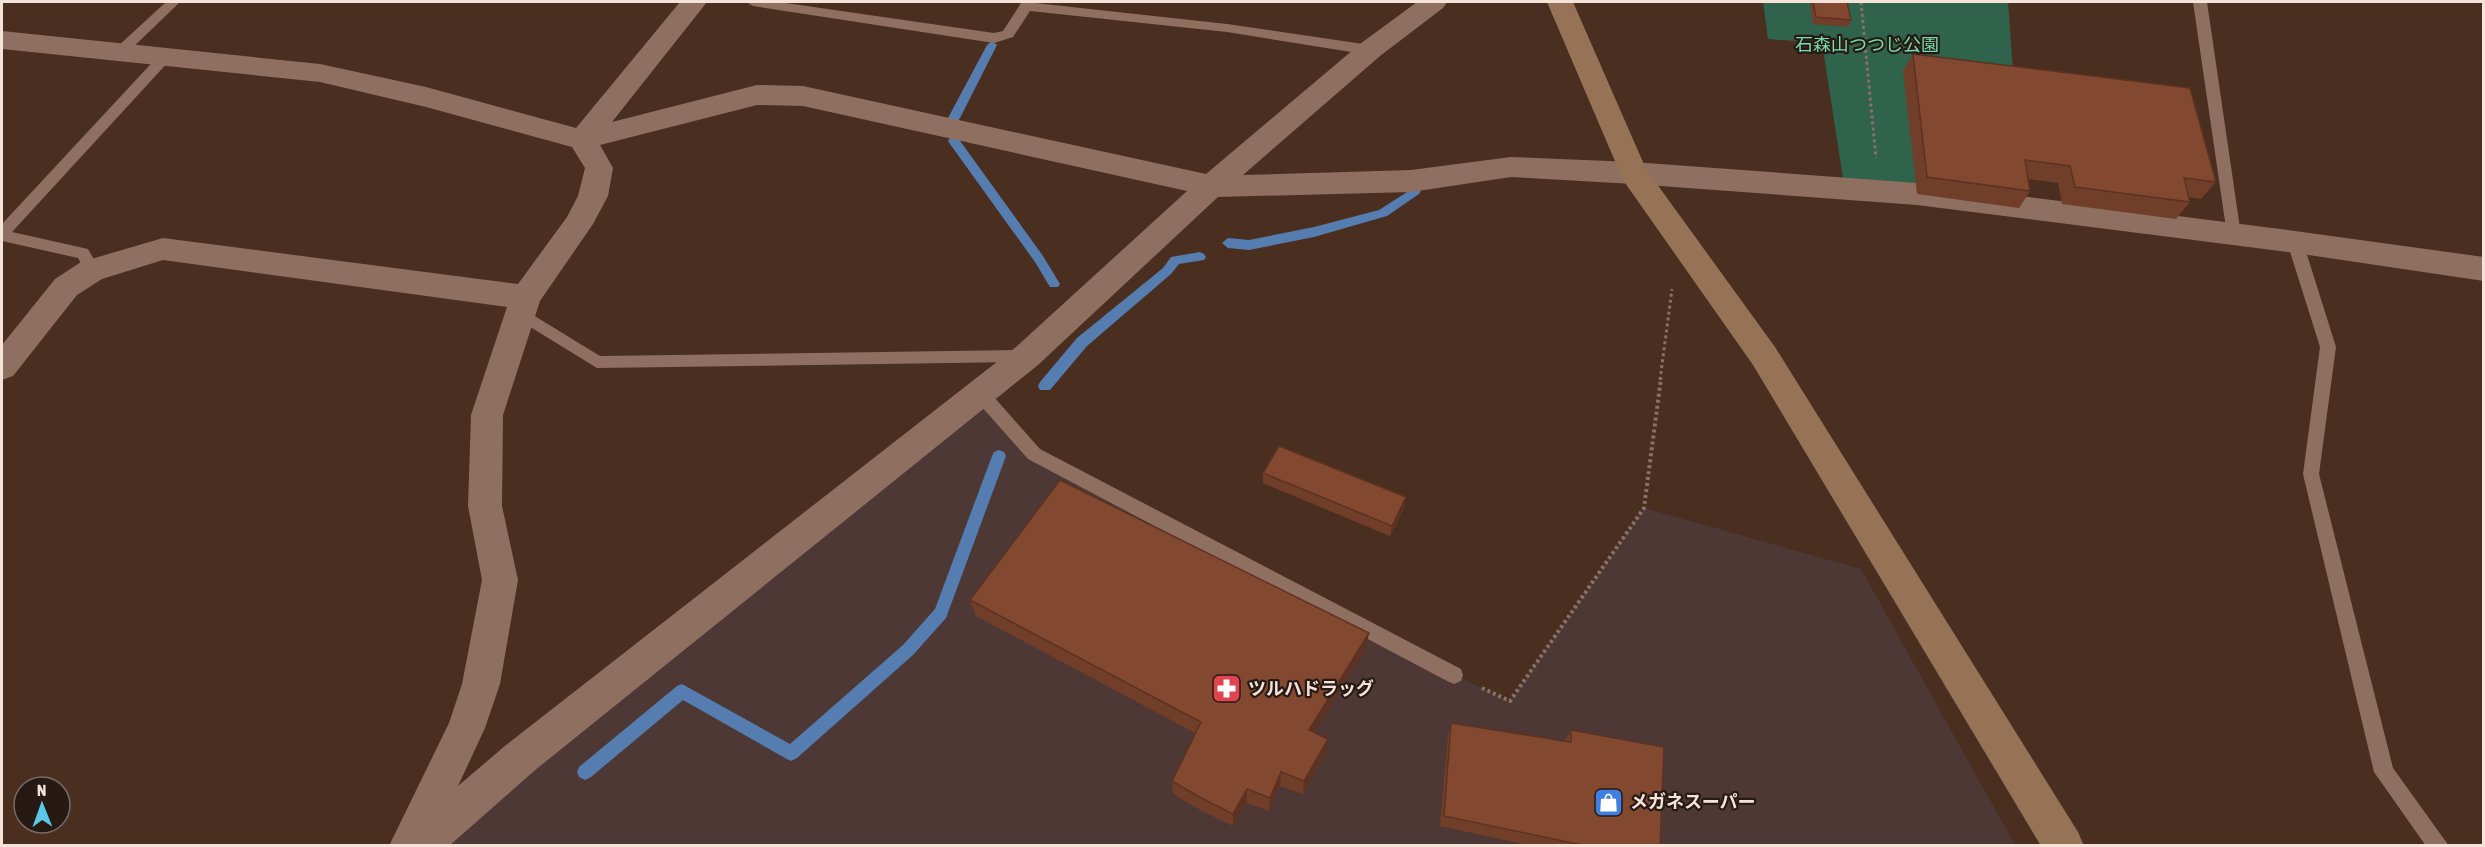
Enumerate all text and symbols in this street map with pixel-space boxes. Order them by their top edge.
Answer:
park label: 石森山つつじ公園 [1795,34,1939,55]
pharmacy icon: ツルハドラッグ [1211,673,1243,705]
place label: ツルハドラッグ [1248,678,1374,699]
north arrow [12,775,72,835]
text: N [37,781,47,799]
shop icon: メガネスーパー [1593,786,1625,818]
place label: メガネスーパー [1630,791,1756,812]

